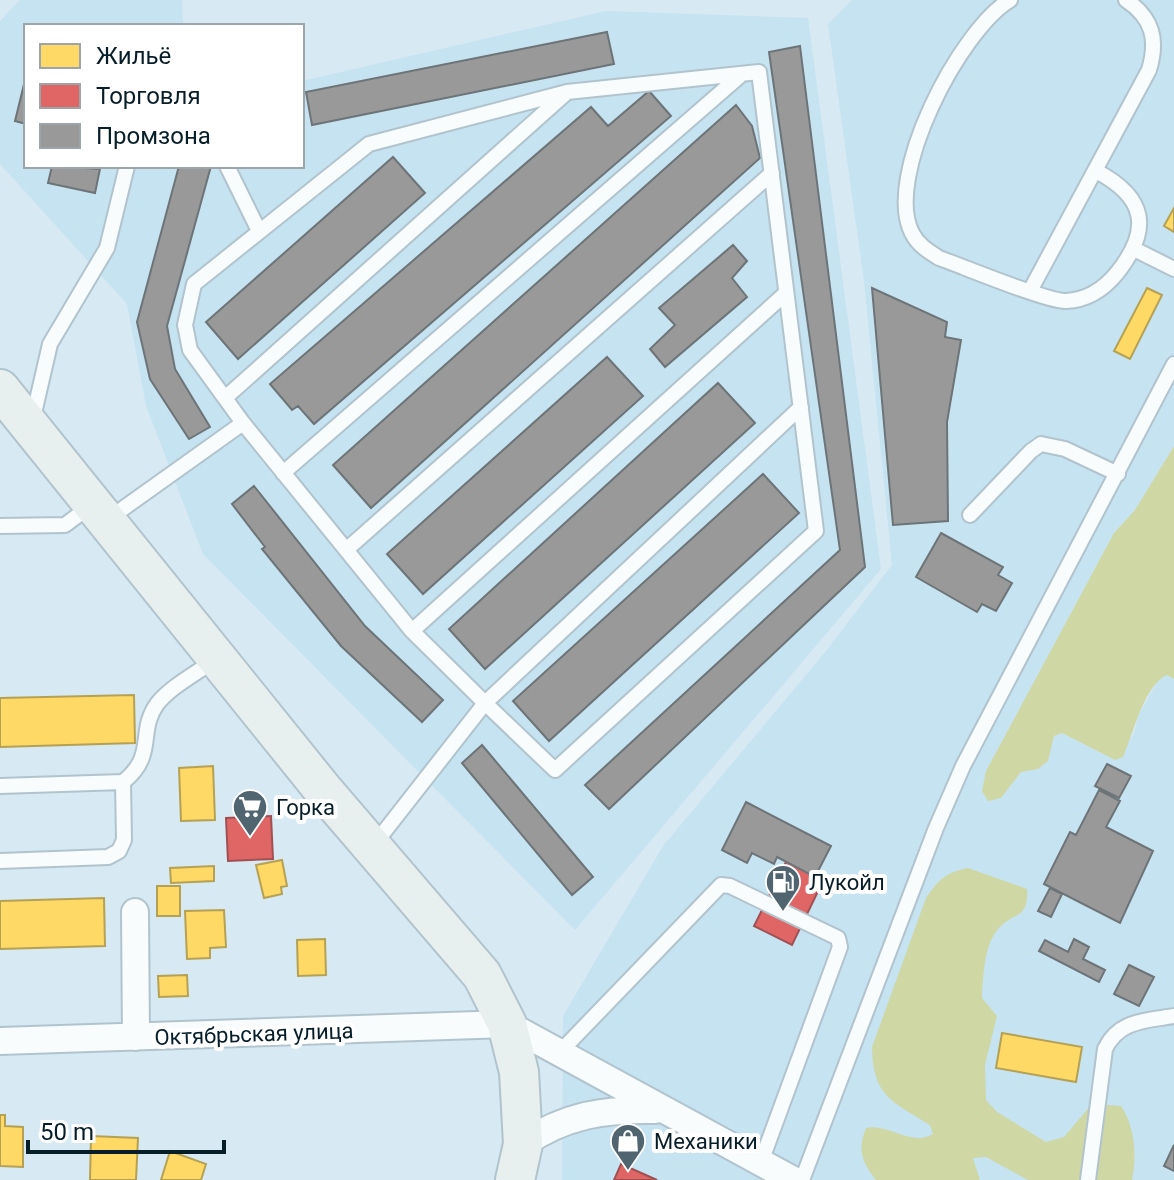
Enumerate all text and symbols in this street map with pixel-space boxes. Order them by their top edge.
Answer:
legend [24,24,304,168]
text: Жильё [96,42,171,70]
text: Торговля [96,82,201,110]
text: Промзона [96,122,211,150]
supermarket icon: Горка [231,788,269,838]
place label: Горка [276,795,335,820]
fuel station icon: Лукойл [764,863,802,913]
place label: Лукойл [809,870,885,895]
street label: Октябрьская улица [154,1018,354,1050]
scale bar [28,1104,224,1154]
text: 50 m [40,1118,94,1146]
shop icon: Механики [609,1122,647,1172]
place label: Механики [654,1129,758,1154]

